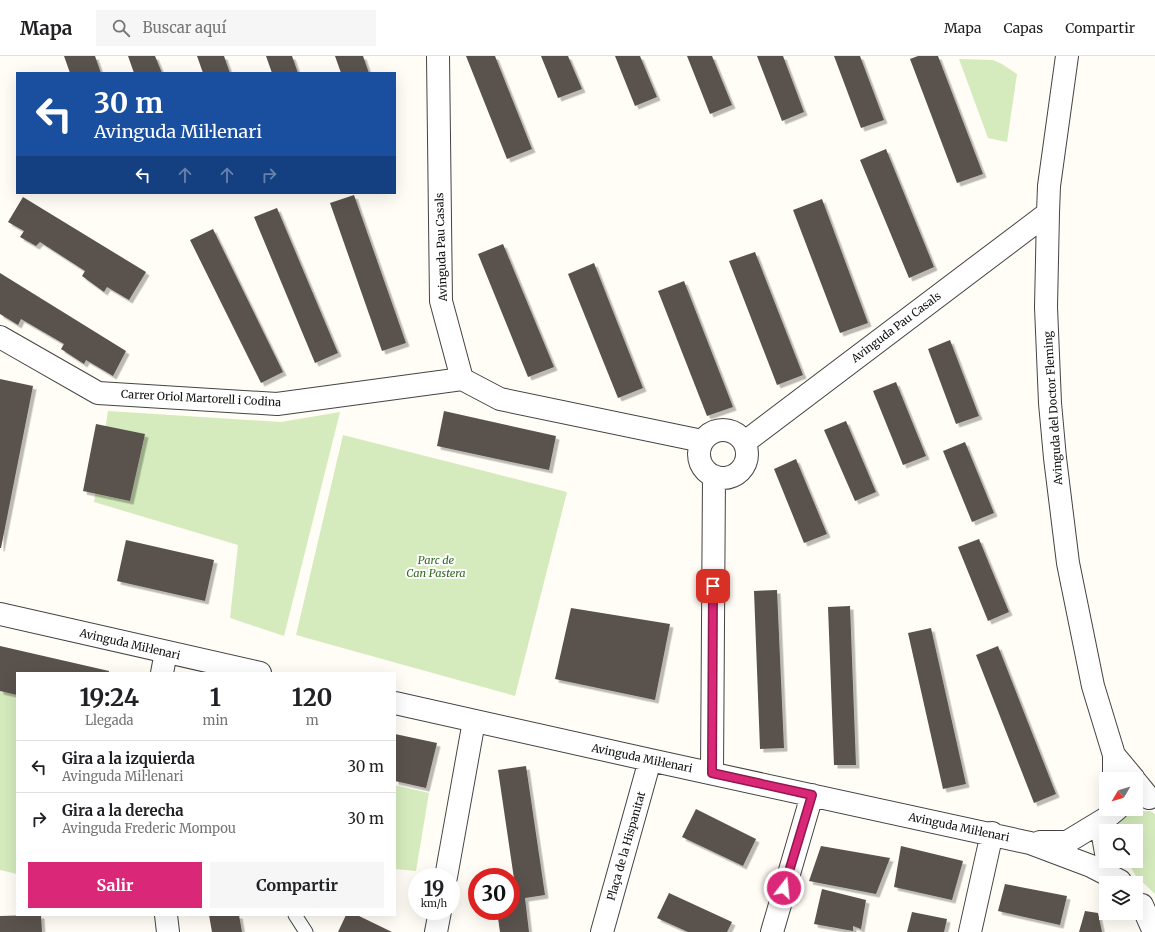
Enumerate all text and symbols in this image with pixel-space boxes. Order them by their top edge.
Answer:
search box [96,10,376,46]
text: Mapa [20,16,72,40]
icon: search [110,17,132,39]
text: Buscar aquí [142,18,226,37]
text: Mapa [944,19,981,37]
text: Capas [1003,19,1043,37]
text: Compartir [1065,19,1135,37]
text: 30 m [94,85,163,121]
icon: left [28,88,80,140]
text: Avinguda Mil·lenari [94,120,262,143]
icon: left [132,164,154,186]
icon: ahead [174,164,196,186]
icon: ahead [216,164,238,186]
icon: right [258,164,280,186]
street label: Avinguda Pau Casals [432,192,450,303]
street label: Avinguda Pau Casals [848,289,944,366]
street label: Avinguda del Doctor Fleming [1041,330,1065,486]
street label: Carrer Oriol Martorell i Codina [121,387,281,409]
park label: Parc de Can Pastera [406,553,466,580]
pin [696,569,730,603]
icon: arrive [702,575,724,597]
street label: Avinguda Mil·lenari [77,625,182,662]
text: 19:24 [80,682,139,713]
text: 1 [210,682,221,713]
text: 120 [292,682,332,713]
text: Llegada [85,712,134,729]
text: min [202,712,228,729]
text: m [306,712,319,729]
street label: Avinguda Mil·lenari [589,740,694,776]
text: Gira a la izquierda [62,749,195,768]
icon: left [28,756,50,778]
text: 30 m [347,757,384,776]
text: Avinguda Mil·lenari [62,768,183,785]
north arrow [1099,772,1143,816]
map controls [1099,772,1143,920]
street label: Plaça de la Hispanitat [604,789,648,902]
text: Gira a la derecha [62,801,184,820]
icon: right [28,808,50,830]
text: 30 m [347,809,384,828]
street label: Avinguda Mil·lenari [906,809,1011,845]
text: Avinguda Frederic Mompou [62,820,236,837]
button: search [1099,824,1143,868]
button: Salir [28,862,202,908]
button: Compartir [210,862,384,908]
position arrow [763,867,805,909]
speed limit sign: 30 [468,868,520,920]
text: 19 [424,876,444,901]
button: layers [1099,876,1143,920]
text: km/h [421,897,447,910]

